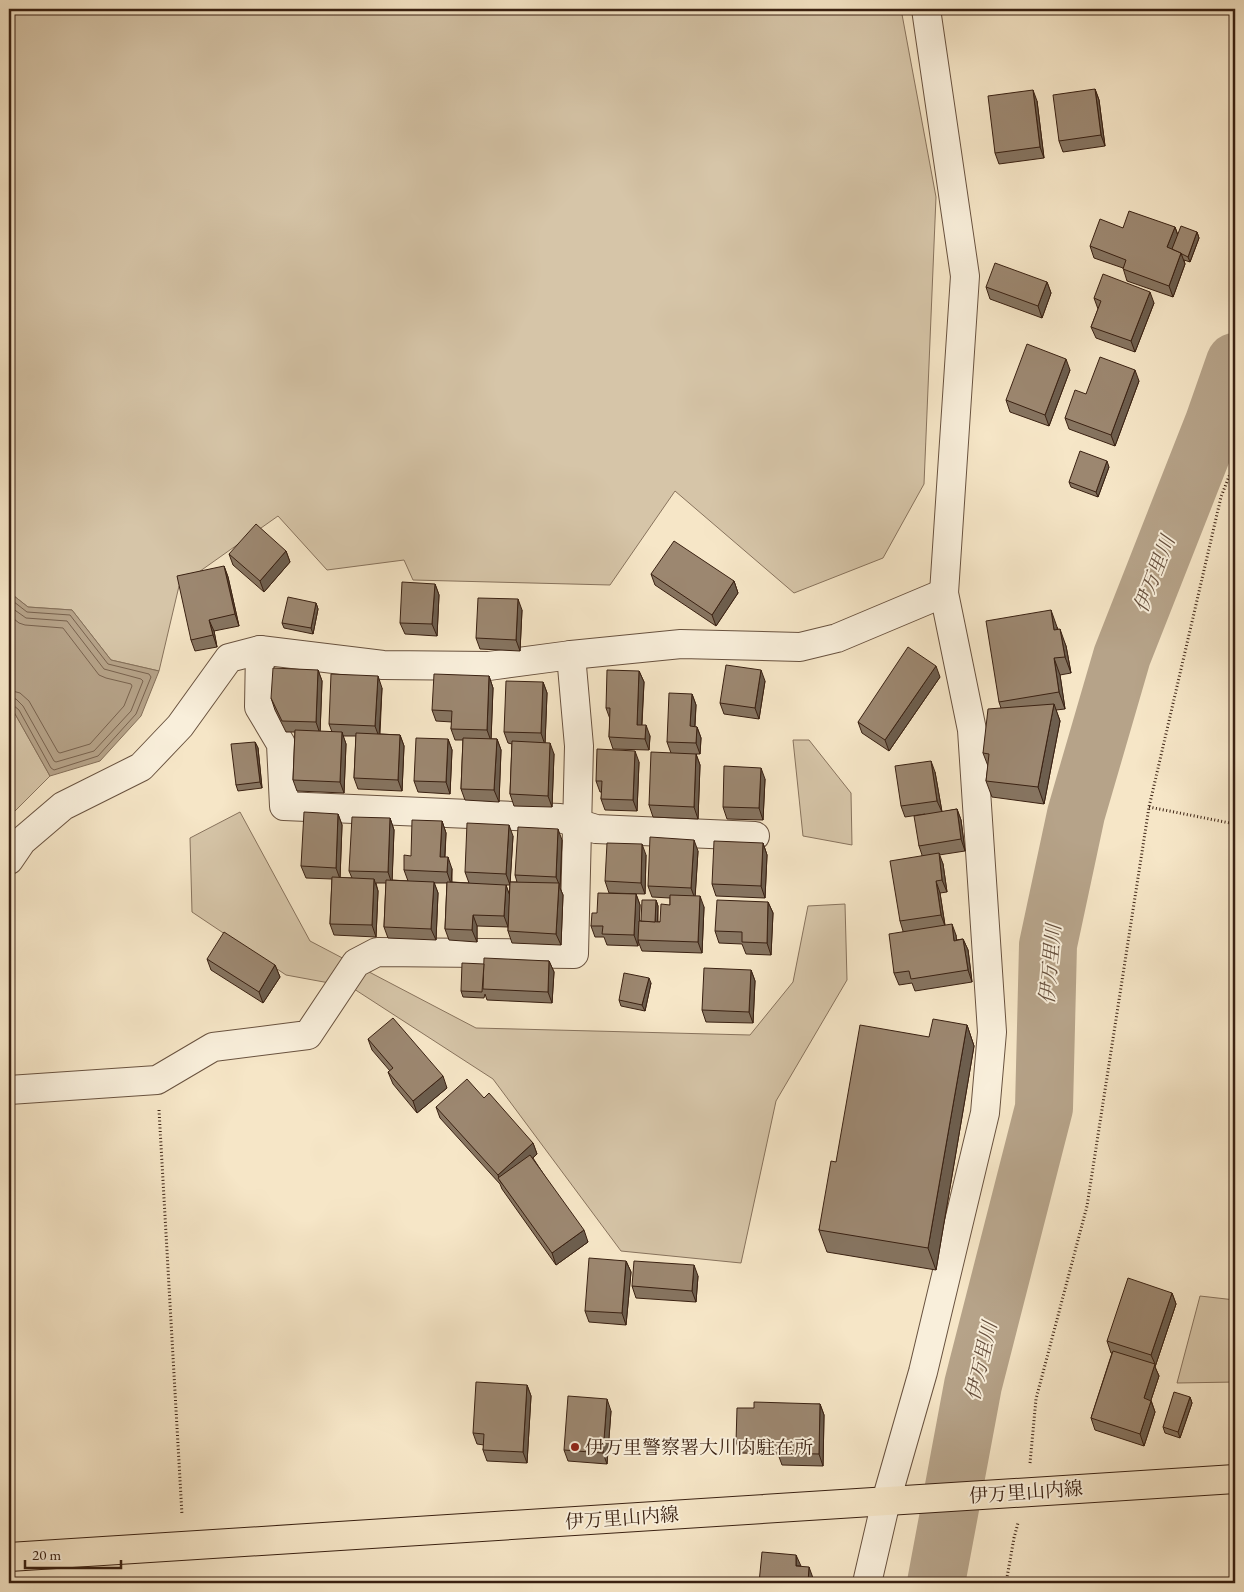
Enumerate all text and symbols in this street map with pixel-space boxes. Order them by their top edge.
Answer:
water label: 伊万里川 [1128,530,1181,616]
water label: 伊万里川 [1034,921,1067,1005]
water label: 伊万里川 [959,1317,1003,1403]
place label: 伊万里警察署大川内駐在所 [585,1435,813,1460]
marker: 伊万里警察署大川内駐在所 [569,1441,581,1453]
street label: 伊万里山内線 [968,1476,1084,1508]
street label: 伊万里山内線 [564,1502,680,1534]
scale bar [25,1537,121,1569]
text: 20 m [32,1545,61,1564]

